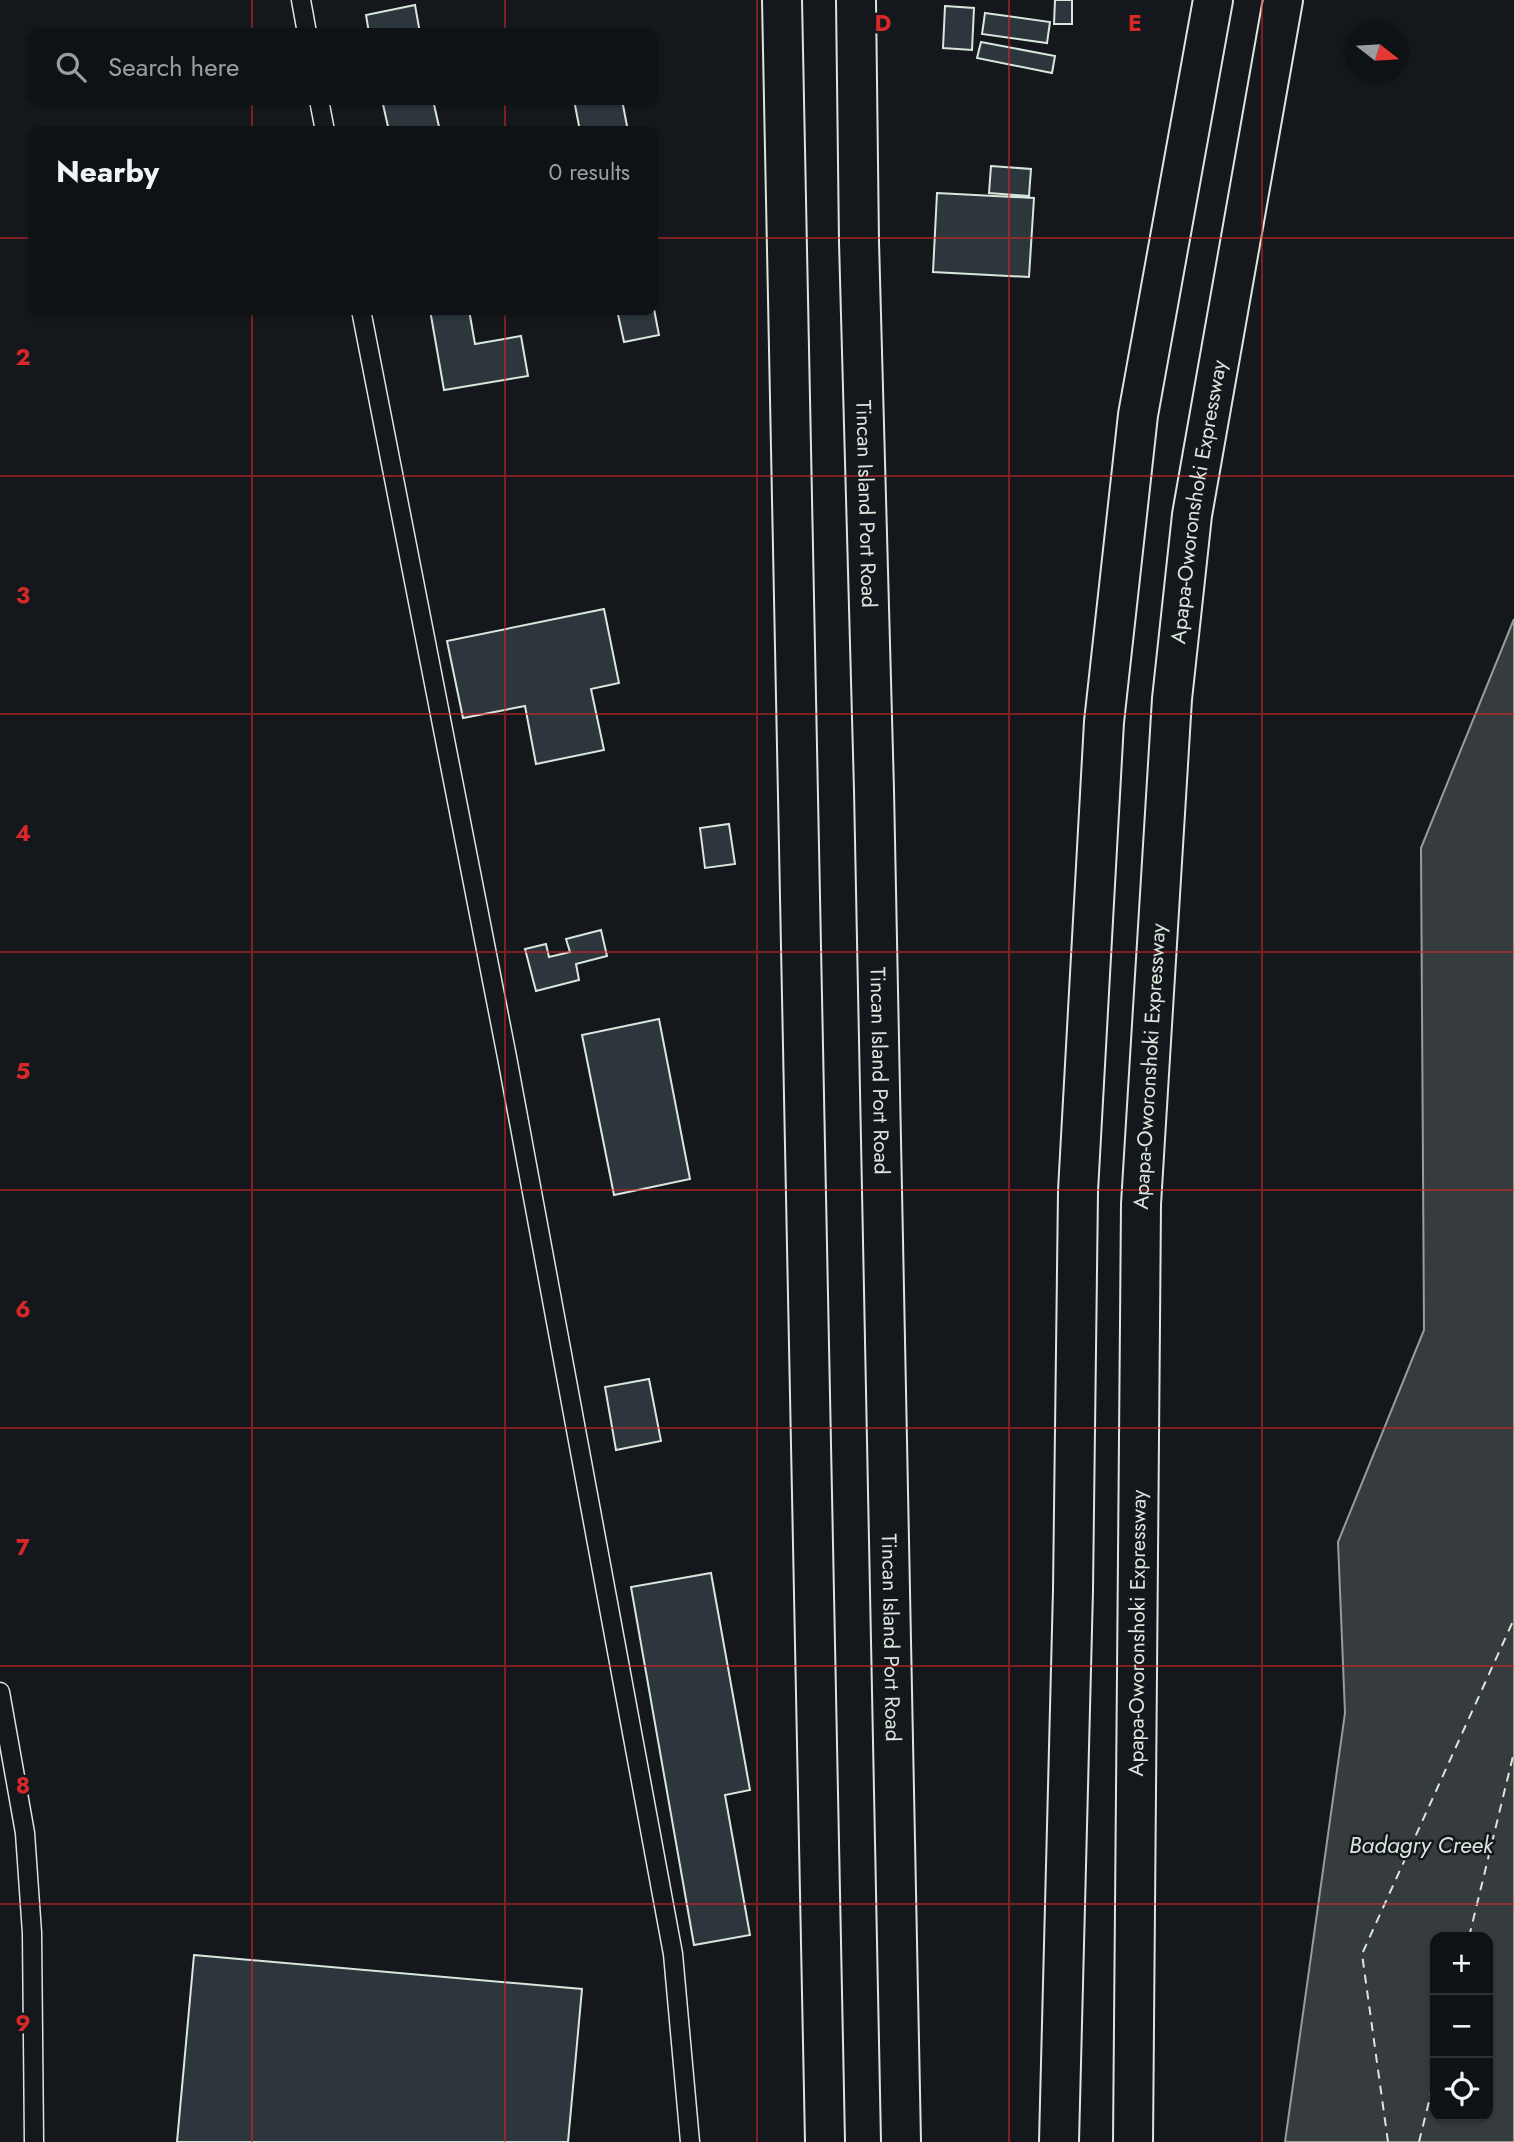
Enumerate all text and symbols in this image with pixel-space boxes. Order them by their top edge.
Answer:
text: D [875,6,892,40]
text: E [1128,6,1142,40]
north arrow [1346,21,1409,84]
search box [28,28,658,105]
icon: search [52,48,90,86]
text: Search here [108,48,240,86]
text: Nearby [56,150,159,193]
text: 0 results [548,155,630,189]
text: 2 [15,340,31,374]
street label: Apapa-Oworonshoki Expressway [1163,357,1234,645]
street label: Tincan Island Port Road [848,400,884,608]
text: 3 [16,578,30,612]
text: 4 [15,816,31,850]
street label: Apapa-Oworonshoki Expressway [1126,922,1173,1210]
street label: Tincan Island Port Road [863,966,897,1175]
text: 5 [16,1054,30,1088]
text: 6 [15,1292,31,1326]
street label: Apapa-Oworonshoki Expressway [1121,1489,1154,1776]
text: 7 [16,1530,30,1564]
street label: Tincan Island Port Road [874,1533,908,1742]
text: 8 [16,1768,30,1802]
water label: Badagry Creek [1349,1828,1494,1862]
map controls [1430,1932,1493,2121]
button: + [1430,1932,1493,1995]
button: − [1430,1995,1493,2058]
text: 9 [15,2006,31,2040]
button: locate [1430,2058,1493,2121]

